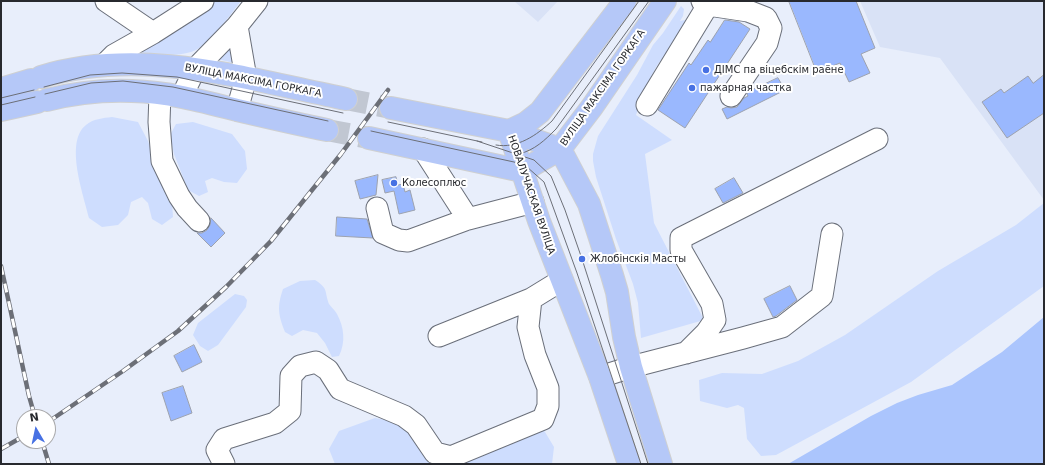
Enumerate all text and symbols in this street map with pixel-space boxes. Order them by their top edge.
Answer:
street label: ВУЛІЦА МАКСІМА ГОРКАГА [558,28,648,148]
street label: ВУЛІЦА МАКСІМА ГОРКАГА [184,62,322,100]
place label: ДІМС па віцебскім раёне [714,64,844,76]
marker: ДІМС па віцебскім раёне [701,65,711,75]
place label: пажарная частка [700,82,792,94]
marker: пажарная частка [687,83,697,93]
street label: НОВАЛУЧАСКАЯ ВУЛІЦА [505,134,557,256]
place label: Колесоплюс [402,177,466,189]
marker: Колесоплюс [389,178,399,188]
place label: Жлобінскія Масты [590,253,686,265]
marker: Жлобінскія Масты [577,254,587,264]
north arrow [16,409,56,449]
text: N [29,411,40,425]

